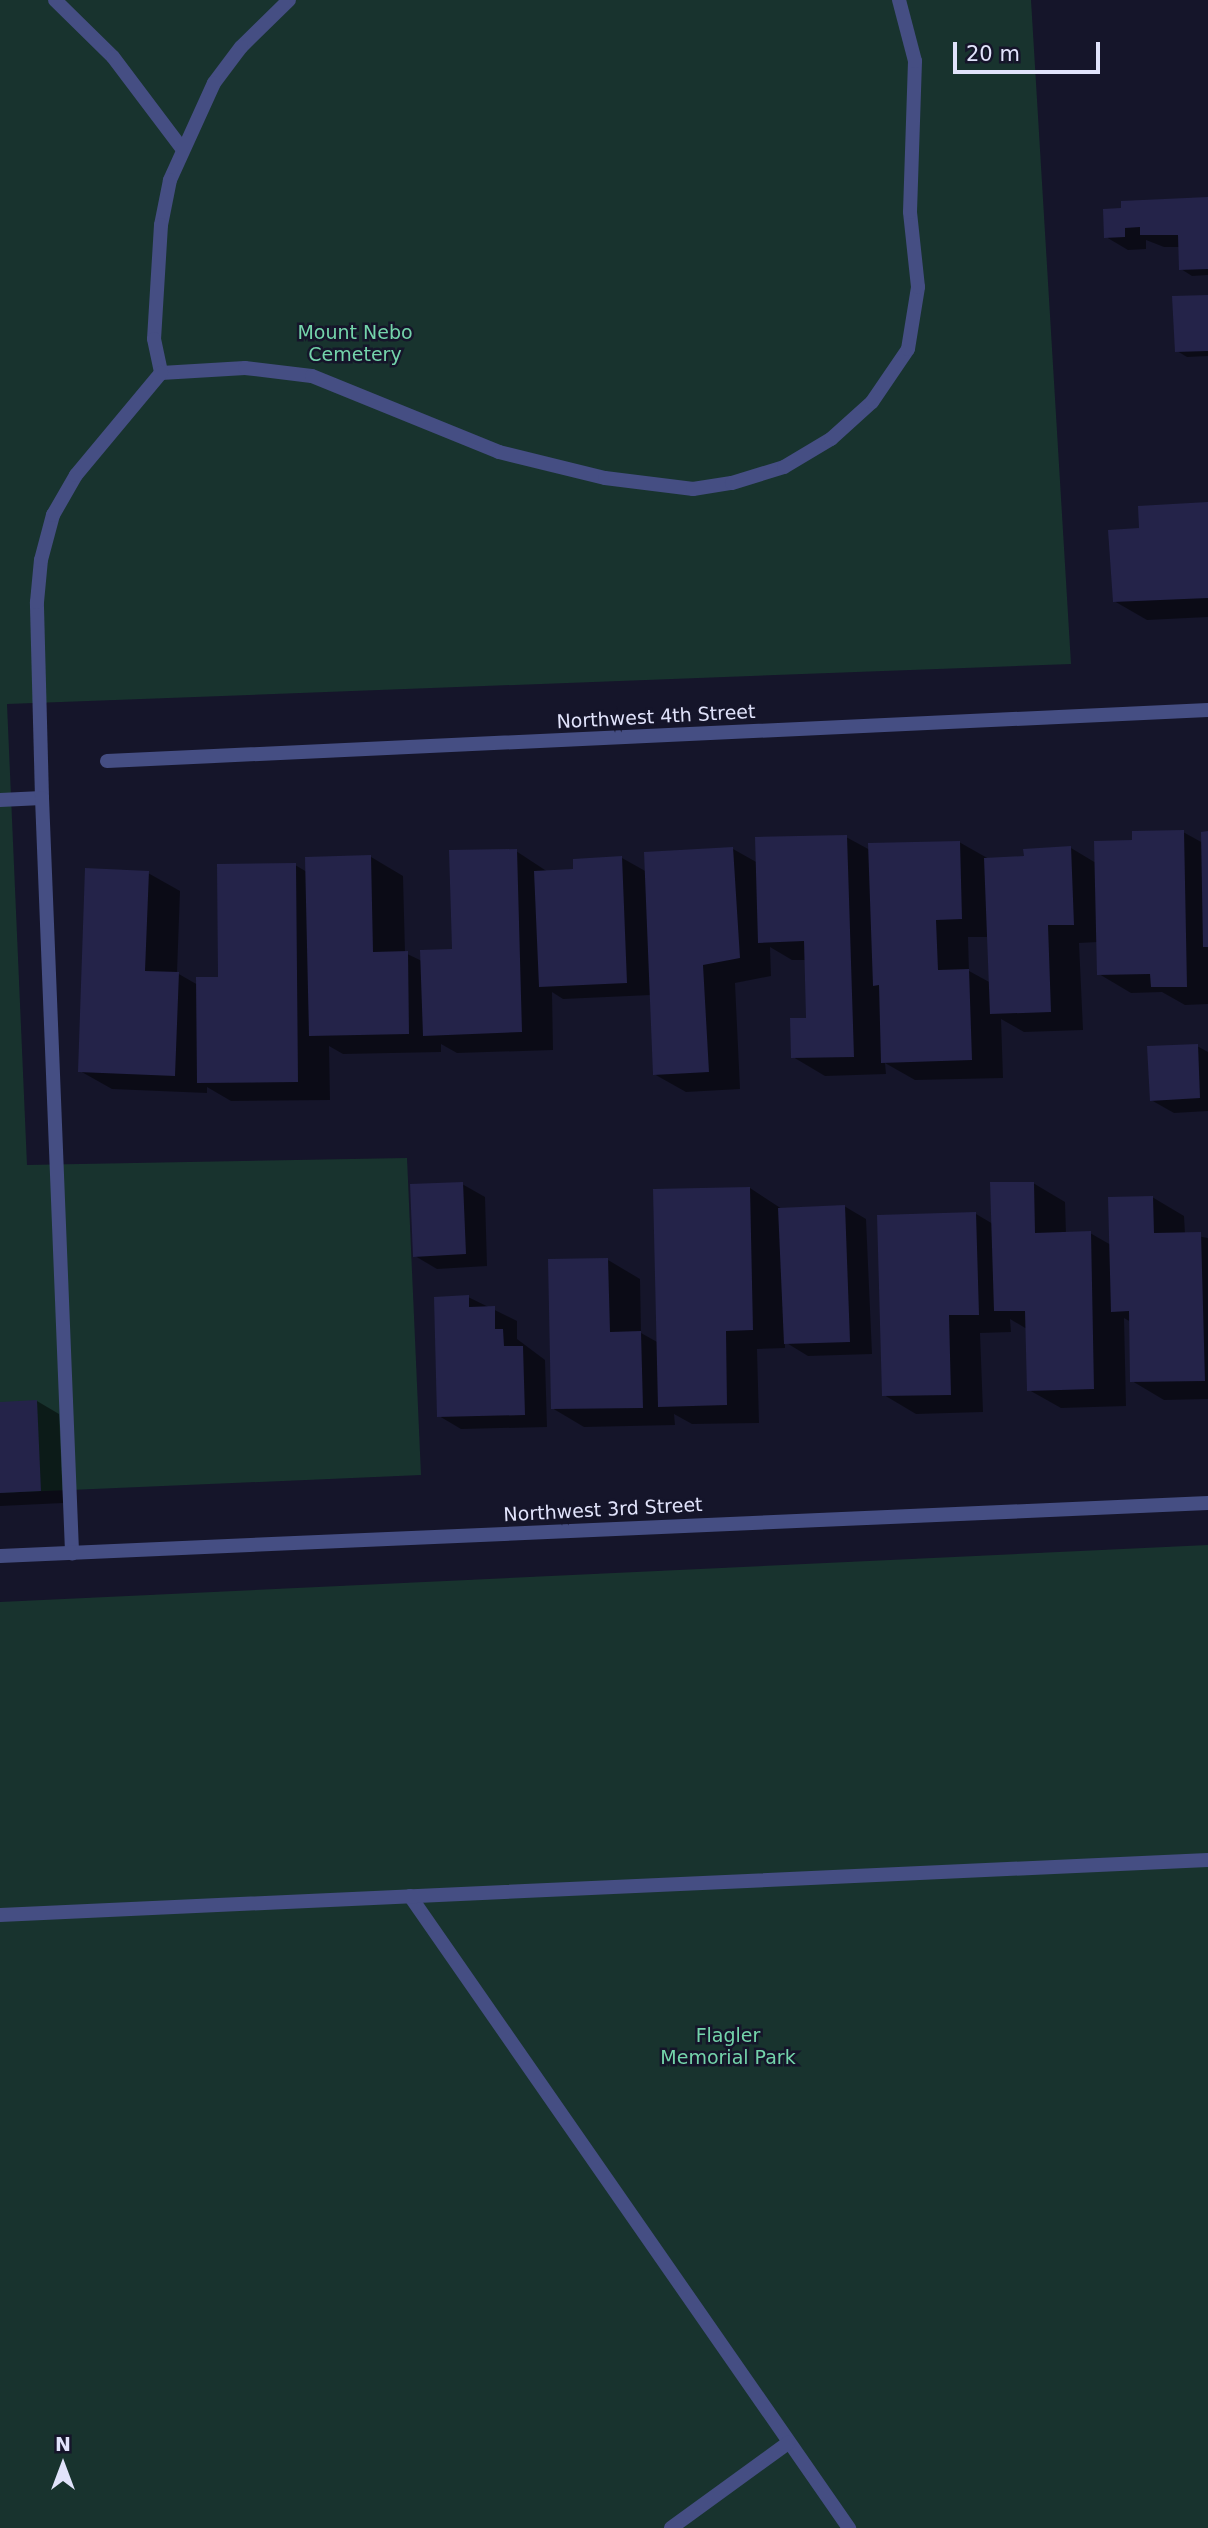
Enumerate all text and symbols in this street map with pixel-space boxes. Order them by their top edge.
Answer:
scale bar [956,28,1103,72]
text: 20 m [966,42,1020,66]
park label: Mount Nebo Cemetery [297,322,413,366]
street label: Northwest 4th Street [556,700,756,734]
street label: Northwest 3rd Street [503,1493,703,1527]
park label: Flagler Memorial Park [660,2025,796,2069]
north arrow [28,2430,98,2500]
text: N [55,2433,71,2455]

